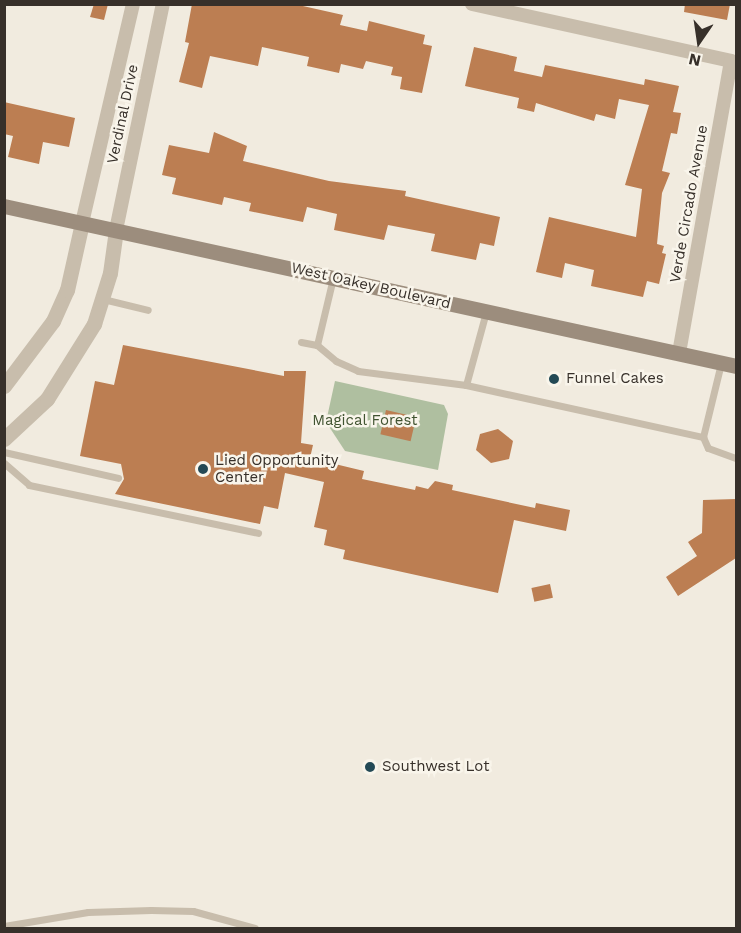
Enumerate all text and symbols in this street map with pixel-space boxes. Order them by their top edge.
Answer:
north arrow [669,12,729,72]
text: N [687,49,703,71]
street label: Verdinal Drive [104,62,142,166]
street label: Verde Circado Avenue [666,123,712,285]
street label: West Oakey Boulevard [289,259,453,313]
place label: Funnel Cakes [566,370,664,388]
marker: Funnel Cakes [547,372,561,386]
park label: Magical Forest [312,412,418,430]
place label: Lied Opportunity Center [215,451,339,486]
marker: Lied Opportunity Center [196,462,210,476]
place label: Southwest Lot [382,758,489,776]
marker: Southwest Lot [363,760,377,774]

